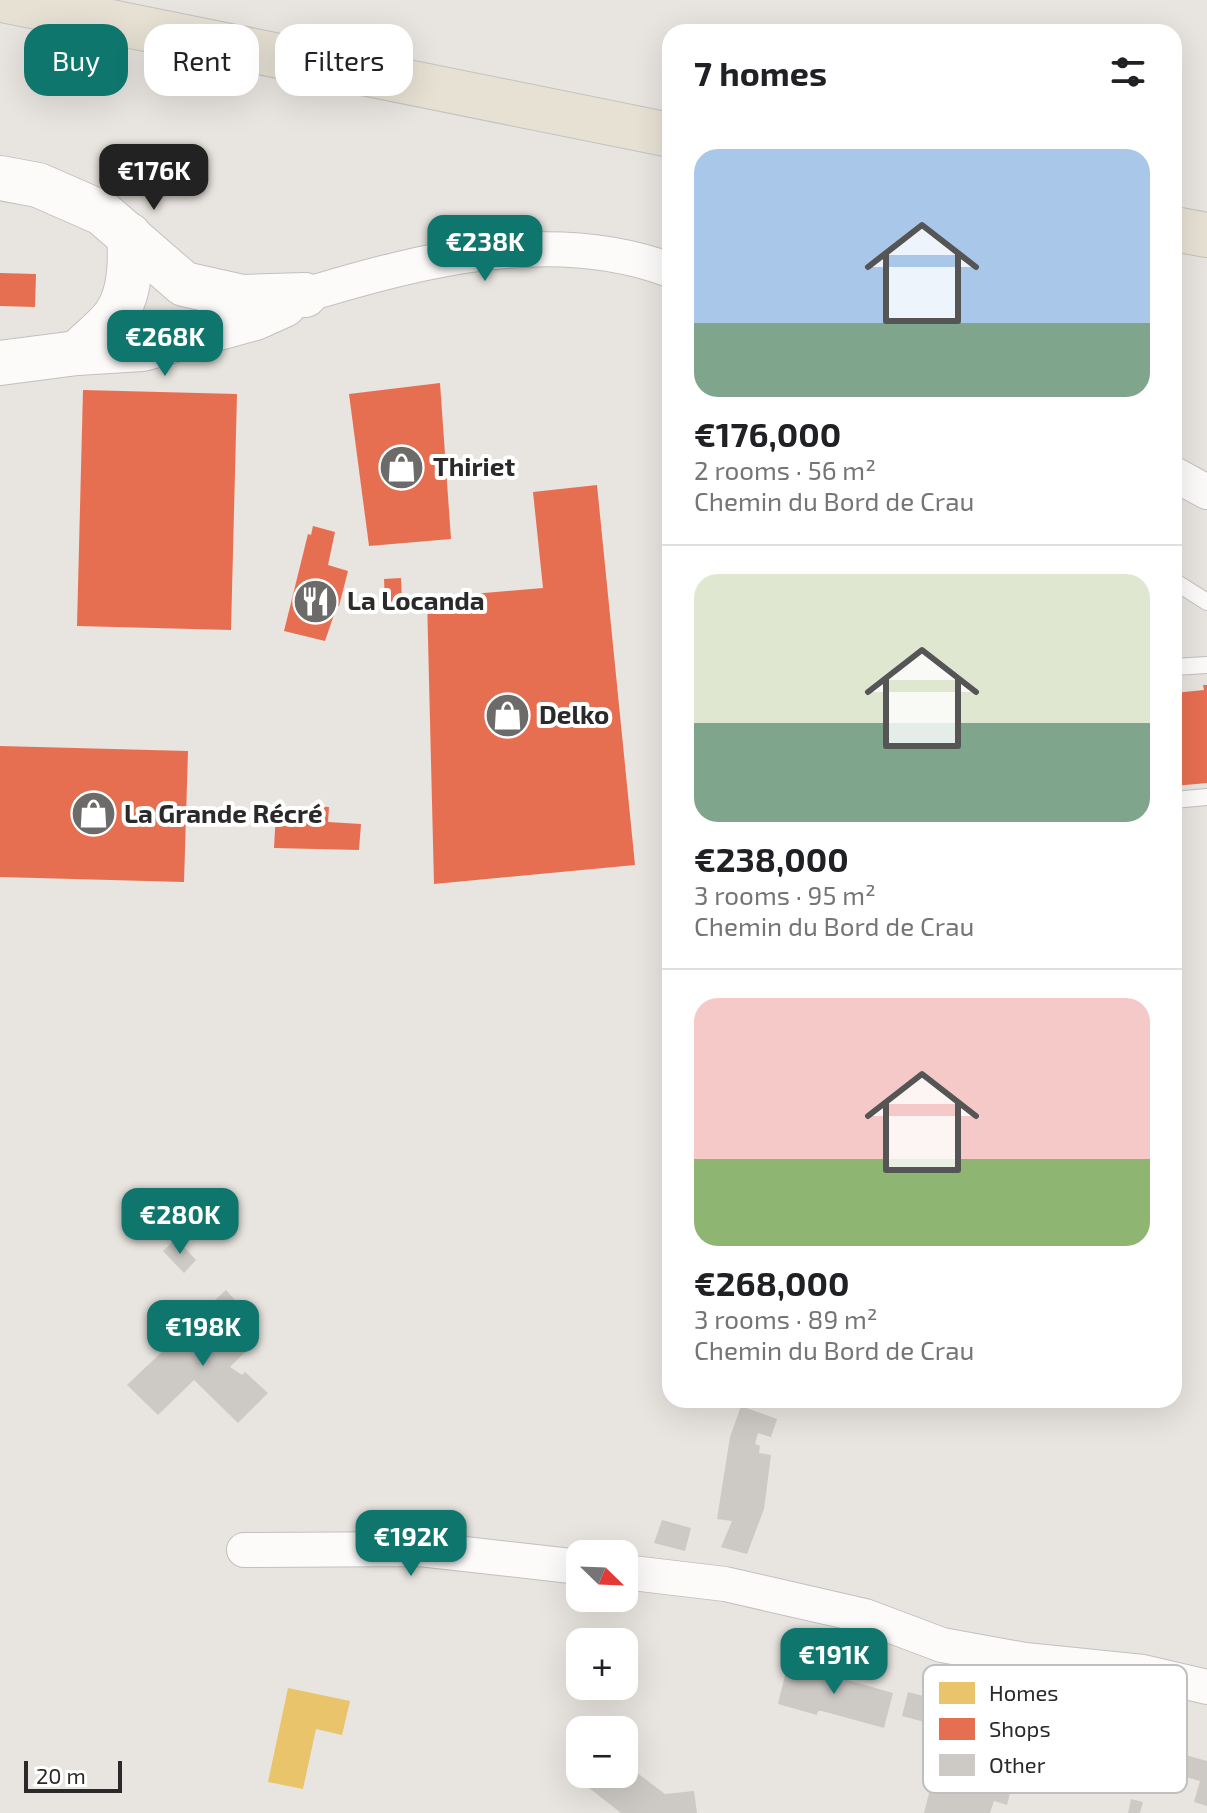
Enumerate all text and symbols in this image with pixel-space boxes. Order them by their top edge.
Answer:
chip: Buy [24,24,128,96]
chip: Rent [144,24,259,96]
chip: Filters [275,24,413,96]
icon: filters [1106,50,1150,94]
text: 7 homes [694,52,827,93]
pin: €176K [98,144,210,212]
text: €176K [117,154,191,185]
icon: home [850,201,994,345]
pin: €238K [429,215,541,283]
text: €238K [445,225,525,256]
pin: €268K [109,310,221,378]
text: €268K [125,320,205,351]
text: €176,000 [694,413,841,454]
shop icon: Thiriet [378,443,426,491]
place label: Thiriet [433,450,515,481]
text: 2 rooms · 56 m² [694,454,876,485]
text: Chemin du Bord de Crau [694,485,974,516]
restaurant icon: La Locanda [292,577,340,625]
place label: La Locanda [347,584,485,615]
icon: home [850,626,994,770]
shop icon: Delko [484,691,532,739]
place label: Delko [539,698,609,729]
shop icon: La Grande Récré [69,790,117,838]
place label: La Grande Récré [124,797,323,828]
text: €238,000 [694,838,849,879]
text: 3 rooms · 95 m² [694,879,876,910]
text: Chemin du Bord de Crau [694,910,974,941]
icon: home [850,1050,994,1194]
pin: €280K [124,1188,236,1256]
text: €280K [140,1198,220,1229]
text: €268,000 [694,1262,849,1303]
pin: €198K [147,1300,259,1368]
text: 3 rooms · 89 m² [694,1303,878,1334]
text: €198K [165,1310,241,1341]
text: Chemin du Bord de Crau [694,1334,974,1365]
pin: €192K [355,1510,467,1578]
text: €192K [374,1520,448,1551]
north arrow [566,1540,638,1612]
map controls [566,1540,638,1788]
button: + [566,1628,638,1700]
pin: €191K [778,1628,890,1696]
text: €191K [799,1638,869,1669]
legend [923,1665,1187,1793]
text: Homes [989,1679,1058,1705]
text: Shops [989,1715,1051,1741]
button: − [566,1716,638,1788]
text: Other [989,1751,1046,1777]
scale bar [24,1757,122,1793]
text: 20 m [36,1762,86,1788]

